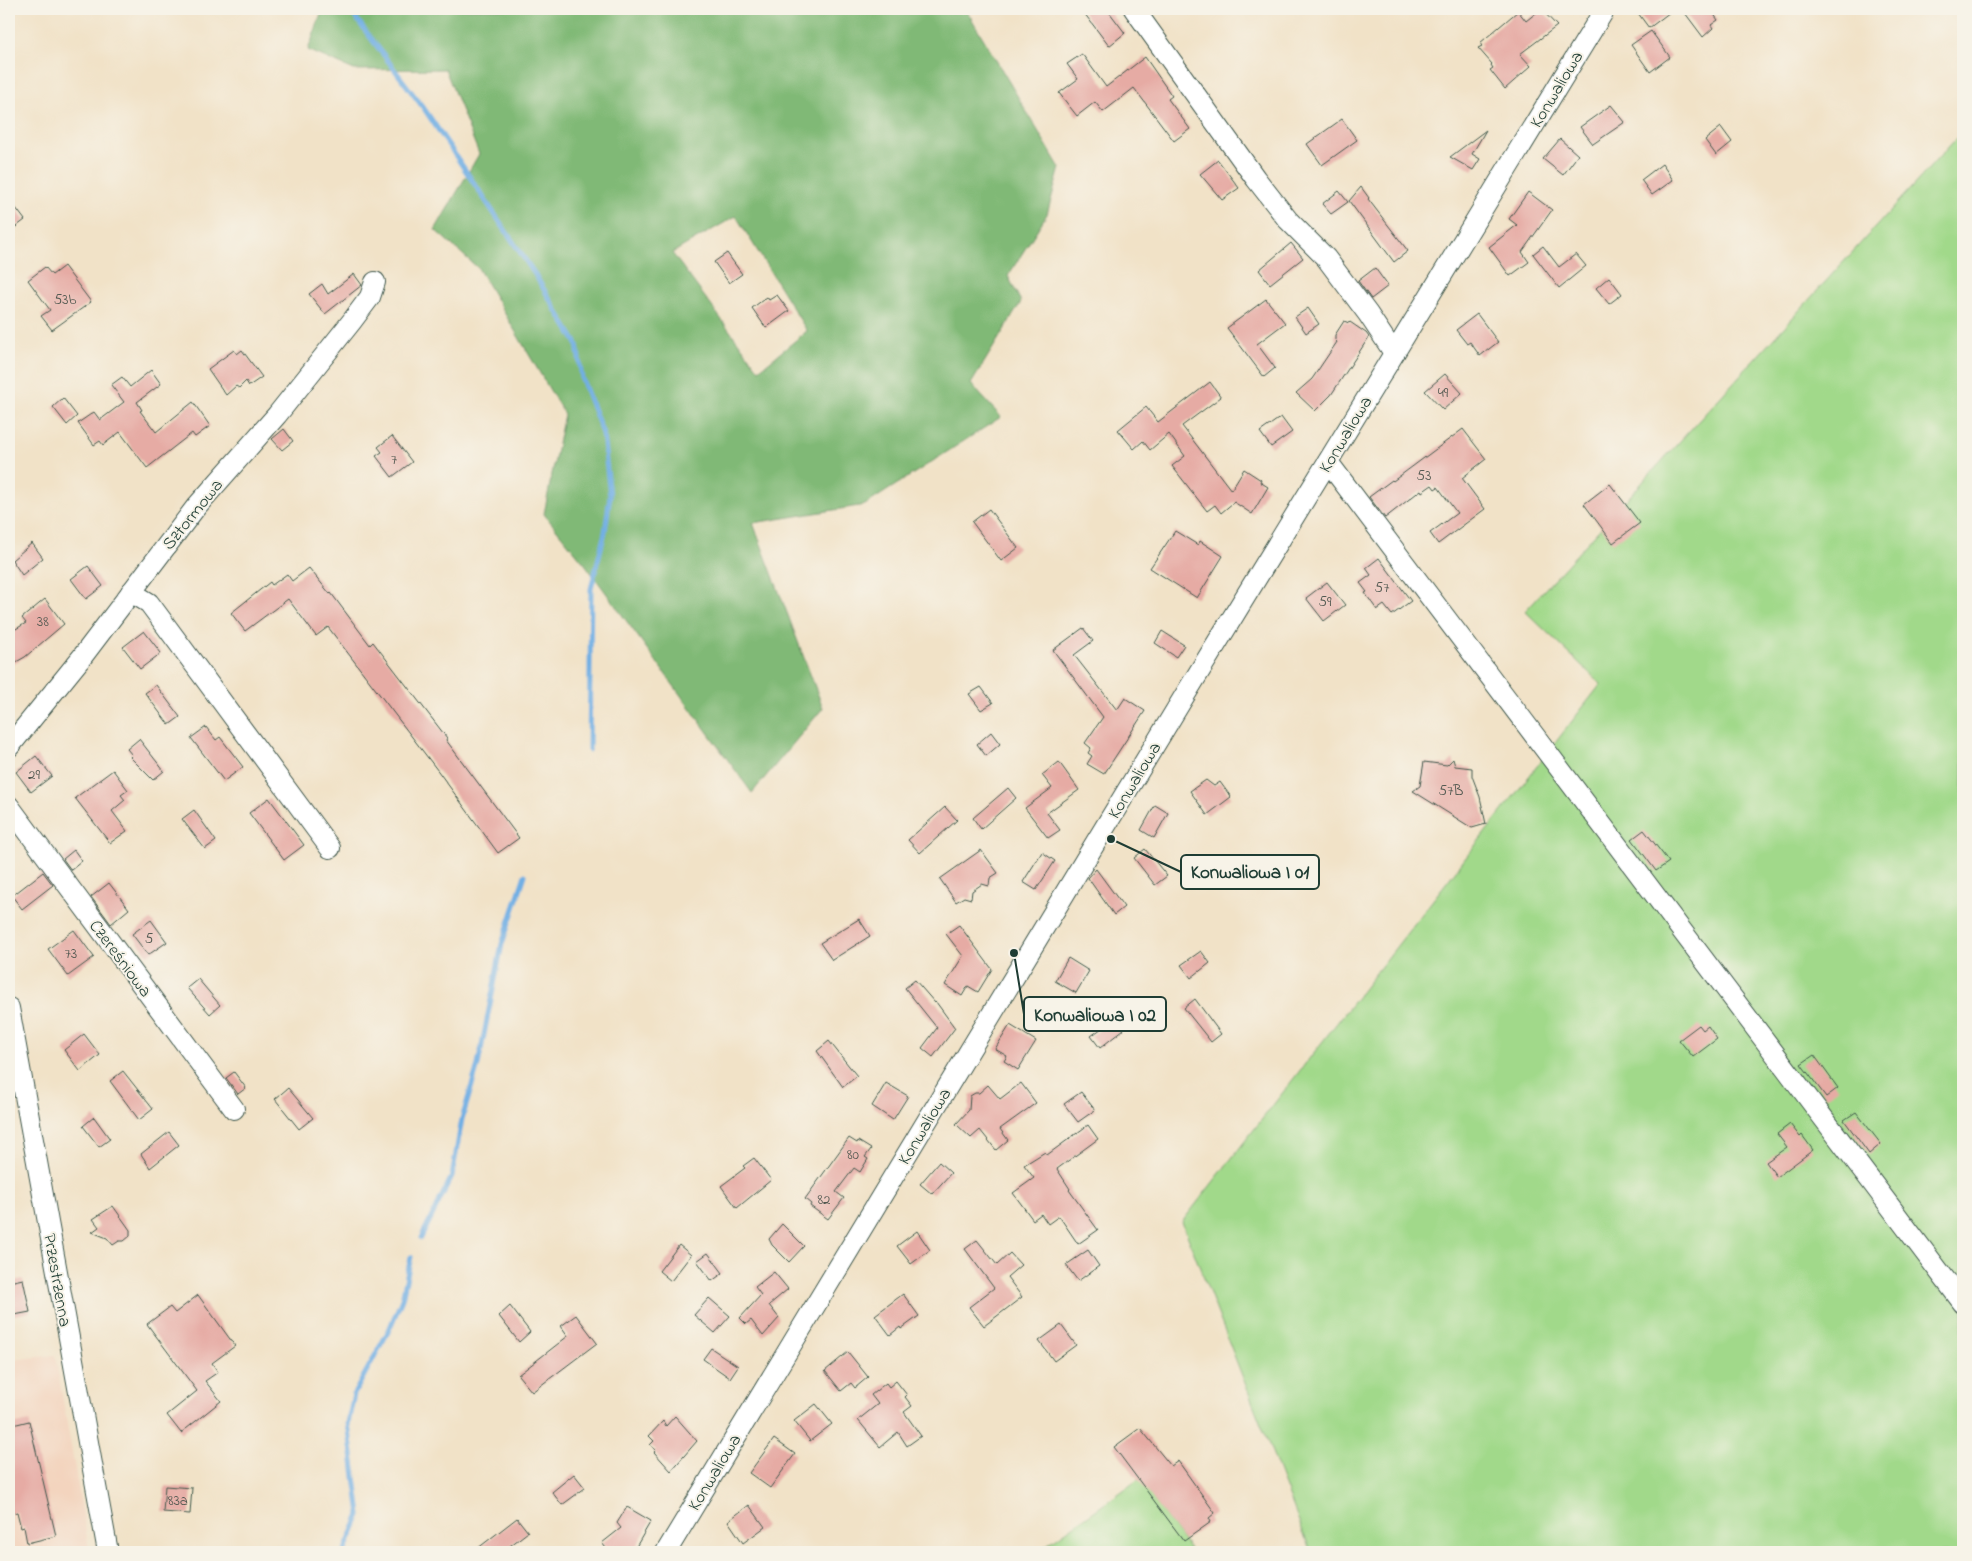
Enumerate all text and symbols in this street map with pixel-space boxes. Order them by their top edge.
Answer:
street label: Konwaliowa [1525,47,1591,133]
house number: 53b [54,289,76,311]
house number: 49 [1438,382,1449,404]
street label: Konwaliowa [1314,392,1380,478]
house number: 7 [391,449,397,471]
house number: 53 [1417,465,1431,487]
street label: Sztormowa [157,474,230,556]
house number: 57 [1375,577,1389,599]
house number: 59 [1318,591,1332,613]
house number: 38 [37,611,49,633]
street label: Konwaliowa [1103,738,1169,824]
house number: 29 [28,764,40,786]
house number: 57B [1439,780,1463,802]
callout: Konwaliowa I 01 [1181,855,1319,889]
text: Konwaliowa I 01 [1191,860,1309,887]
street label: Czereśniowa [82,915,157,1003]
house number: 5 [145,928,154,950]
house number: 73 [65,943,77,965]
callout: Konwaliowa I 02 [1024,997,1166,1031]
text: Konwaliowa I 02 [1034,1003,1157,1030]
street label: Konwaliowa [893,1084,959,1170]
house number: 80 [847,1144,860,1166]
house number: 82 [817,1189,831,1211]
street label: Przestrzenna [35,1232,77,1329]
street label: Konwaliowa [683,1430,749,1516]
house number: 83a [168,1490,188,1512]

